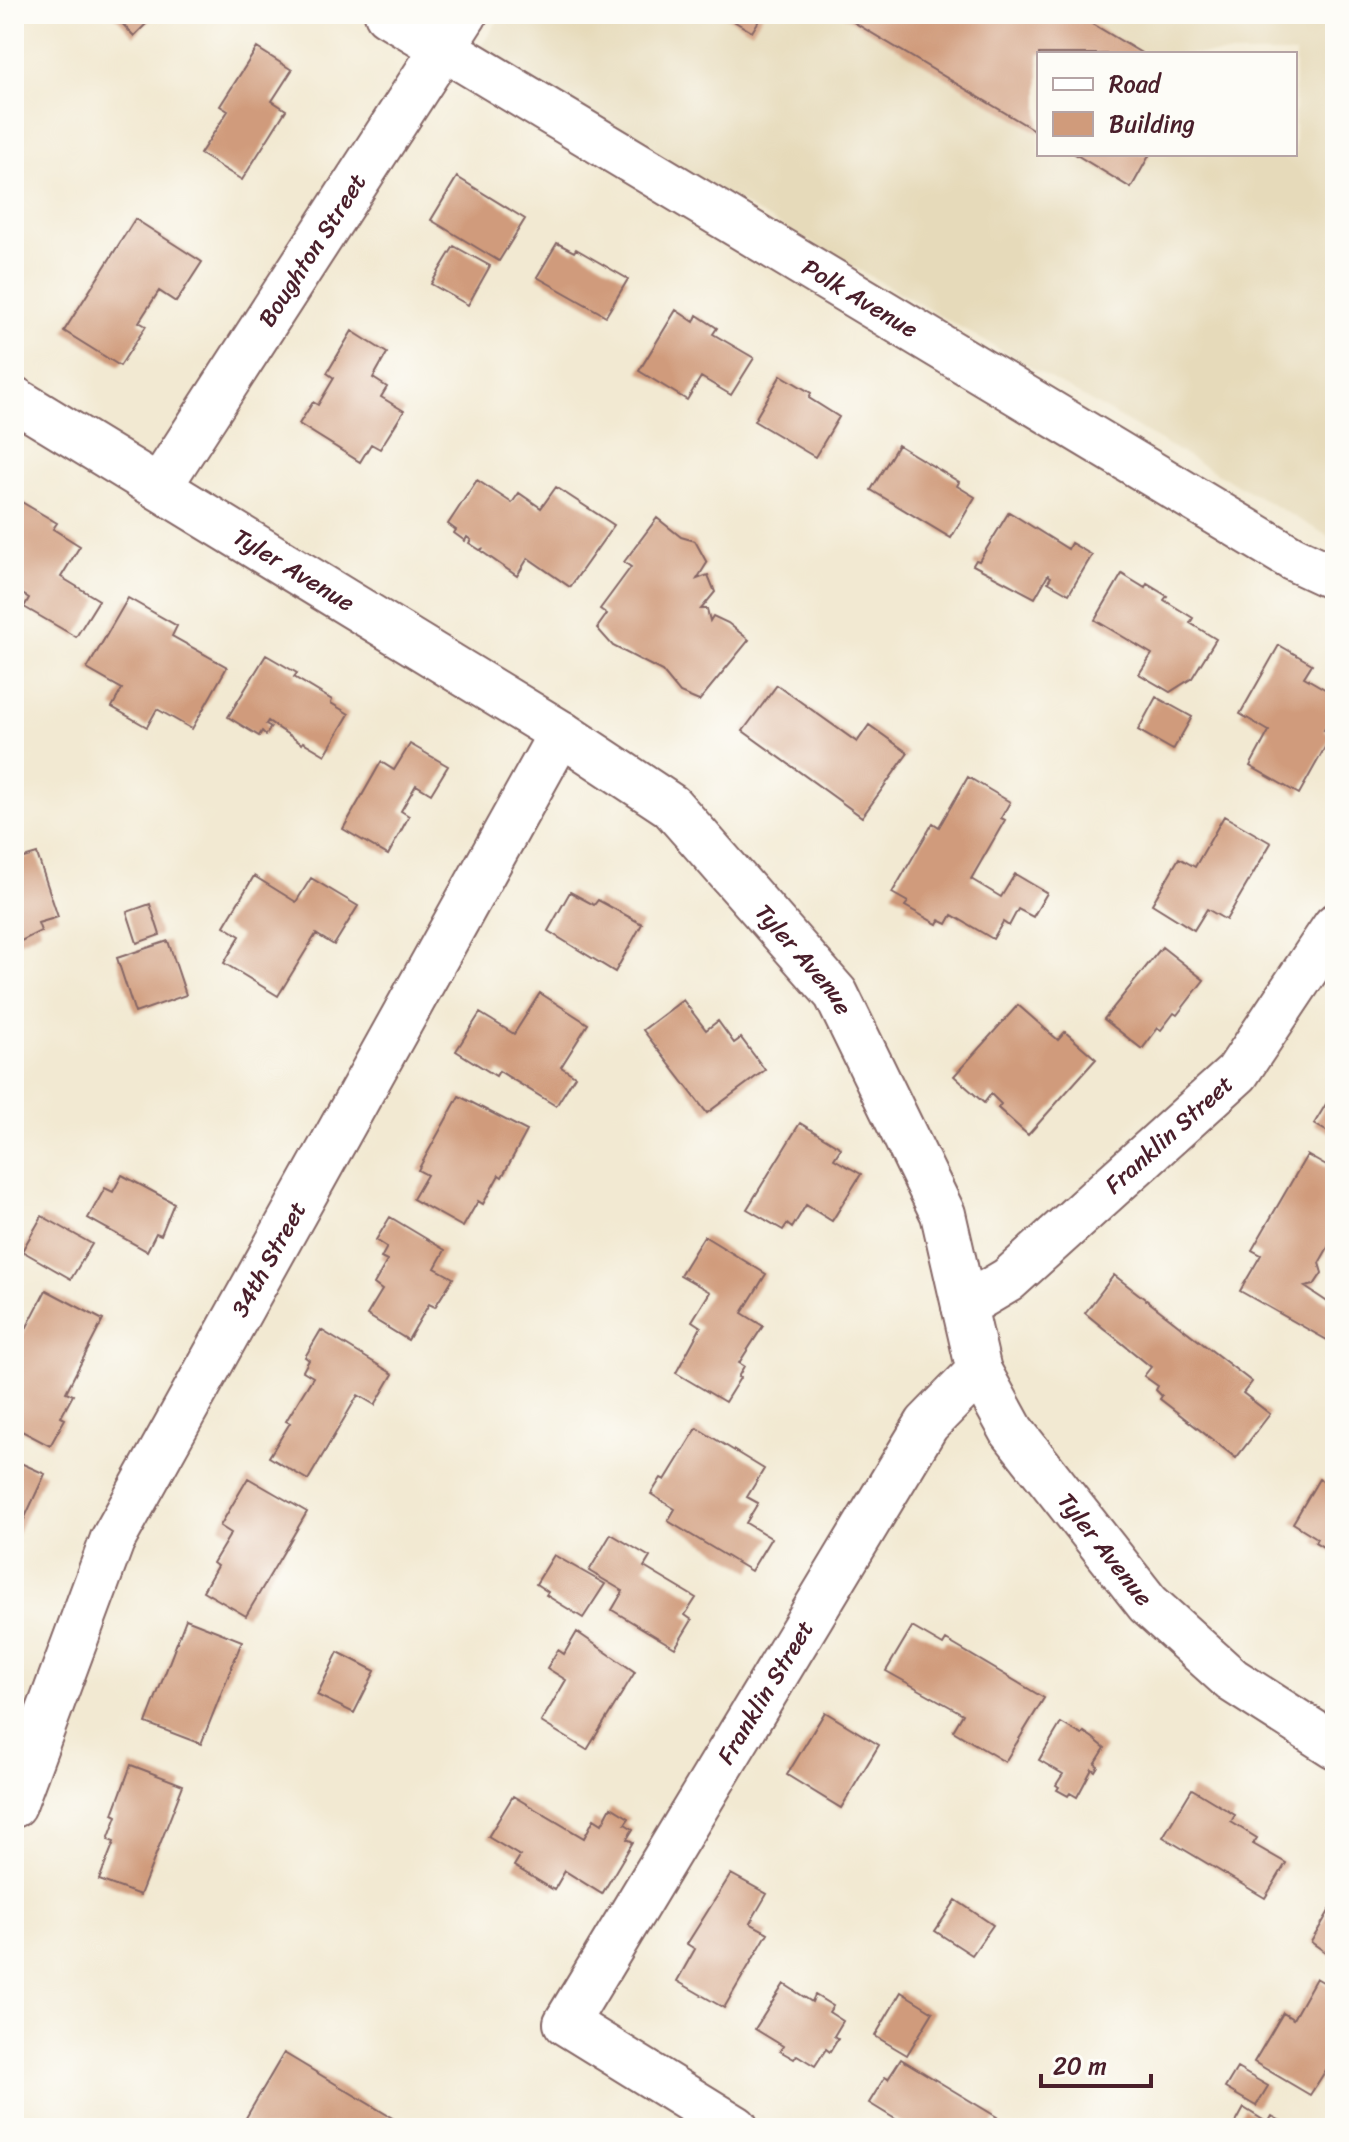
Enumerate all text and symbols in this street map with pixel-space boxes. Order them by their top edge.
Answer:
legend [1037,52,1297,156]
text: Road [1109,63,1163,105]
text: Building [1109,103,1195,145]
street label: Boughton Street [247,165,378,336]
street label: Polk Avenue [794,247,927,350]
street label: Tyler Avenue [225,516,363,623]
street label: Tyler Avenue [744,894,864,1022]
street label: Franklin Street [1095,1065,1243,1205]
street label: 34th Street [219,1193,318,1325]
street label: Tyler Avenue [1047,1483,1164,1616]
street label: Franklin Street [705,1612,825,1773]
scale bar [1041,2038,1151,2088]
text: 20 m [1053,2045,1107,2087]

